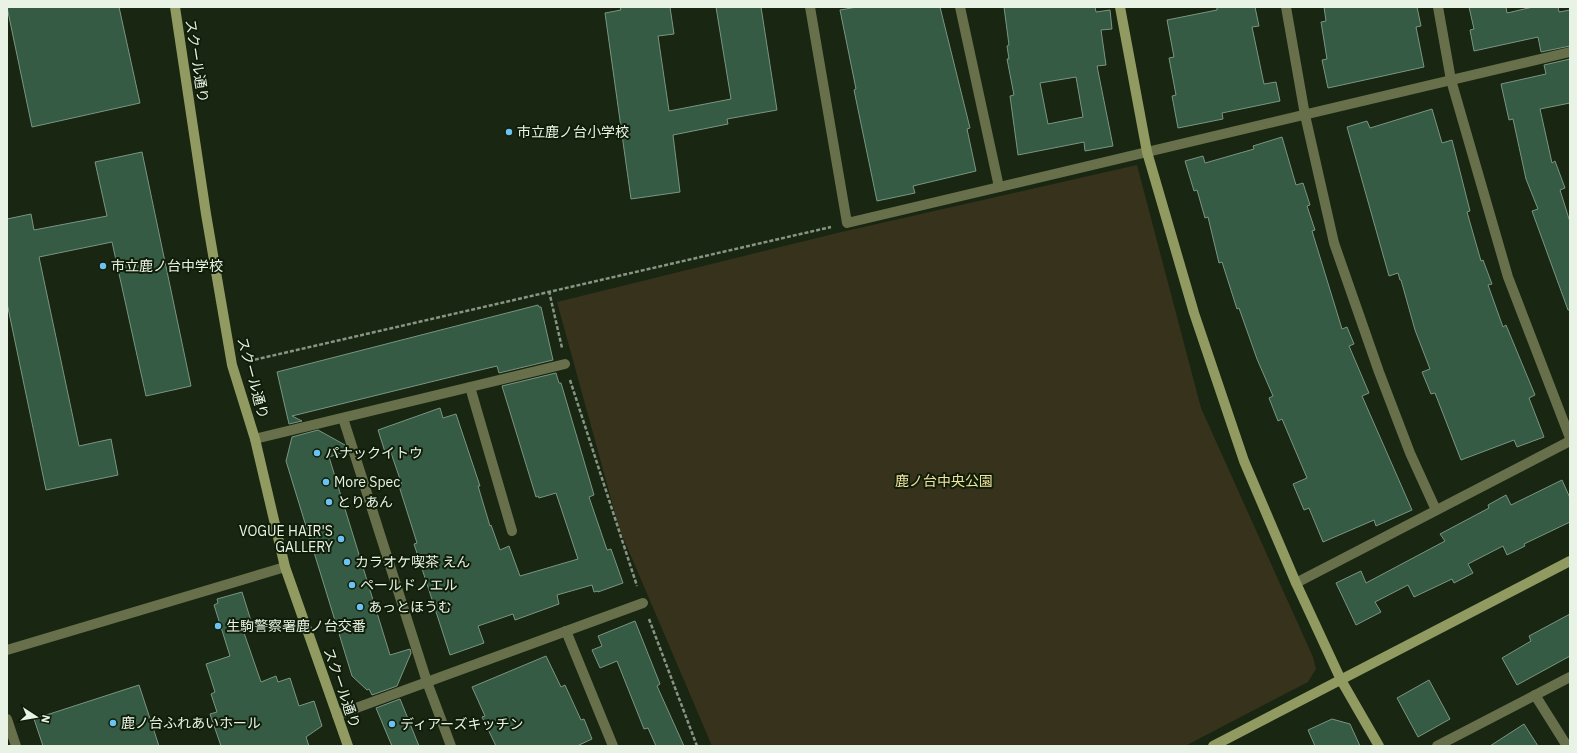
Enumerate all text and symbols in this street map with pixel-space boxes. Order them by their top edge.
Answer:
street label: スクール通り [182,18,212,104]
place label: 市立鹿ノ台小学校 [517,123,629,141]
marker: 市立鹿ノ台小学校 [504,127,514,137]
place label: 市立鹿ノ台中学校 [111,257,223,275]
marker: 市立鹿ノ台中学校 [98,261,108,271]
street label: スクール通り [233,335,273,421]
place label: パナックイトウ [325,444,423,462]
marker: パナックイトウ [312,448,322,458]
park label: 鹿ノ台中央公園 [895,472,993,490]
place label: More Spec [334,473,400,491]
marker: More Spec [321,477,331,487]
place label: とりあん [337,493,393,511]
marker: とりあん [324,497,334,507]
place label: VOGUE HAIR'S GALLERY [239,522,334,556]
marker: VOGUE HAIR'S GALLERY [336,534,346,544]
place label: カラオケ喫茶 えん [355,553,470,571]
marker: カラオケ喫茶 えん [342,557,352,567]
place label: ペールドノエル [360,576,458,594]
marker: ペールドノエル [347,580,357,590]
place label: あっとほうむ [368,598,452,616]
marker: あっとほうむ [355,602,365,612]
place label: 生駒警察署鹿ノ台交番 [226,617,366,635]
marker: 生駒警察署鹿ノ台交番 [213,621,223,631]
street label: スクール通り [320,645,364,731]
north arrow [16,697,56,737]
text: N [38,714,53,724]
place label: 鹿ノ台ふれあいホール [121,714,261,732]
place label: ディアーズキッチン [400,715,523,733]
marker: 鹿ノ台ふれあいホール [108,718,118,728]
marker: ディアーズキッチン [387,719,397,729]

